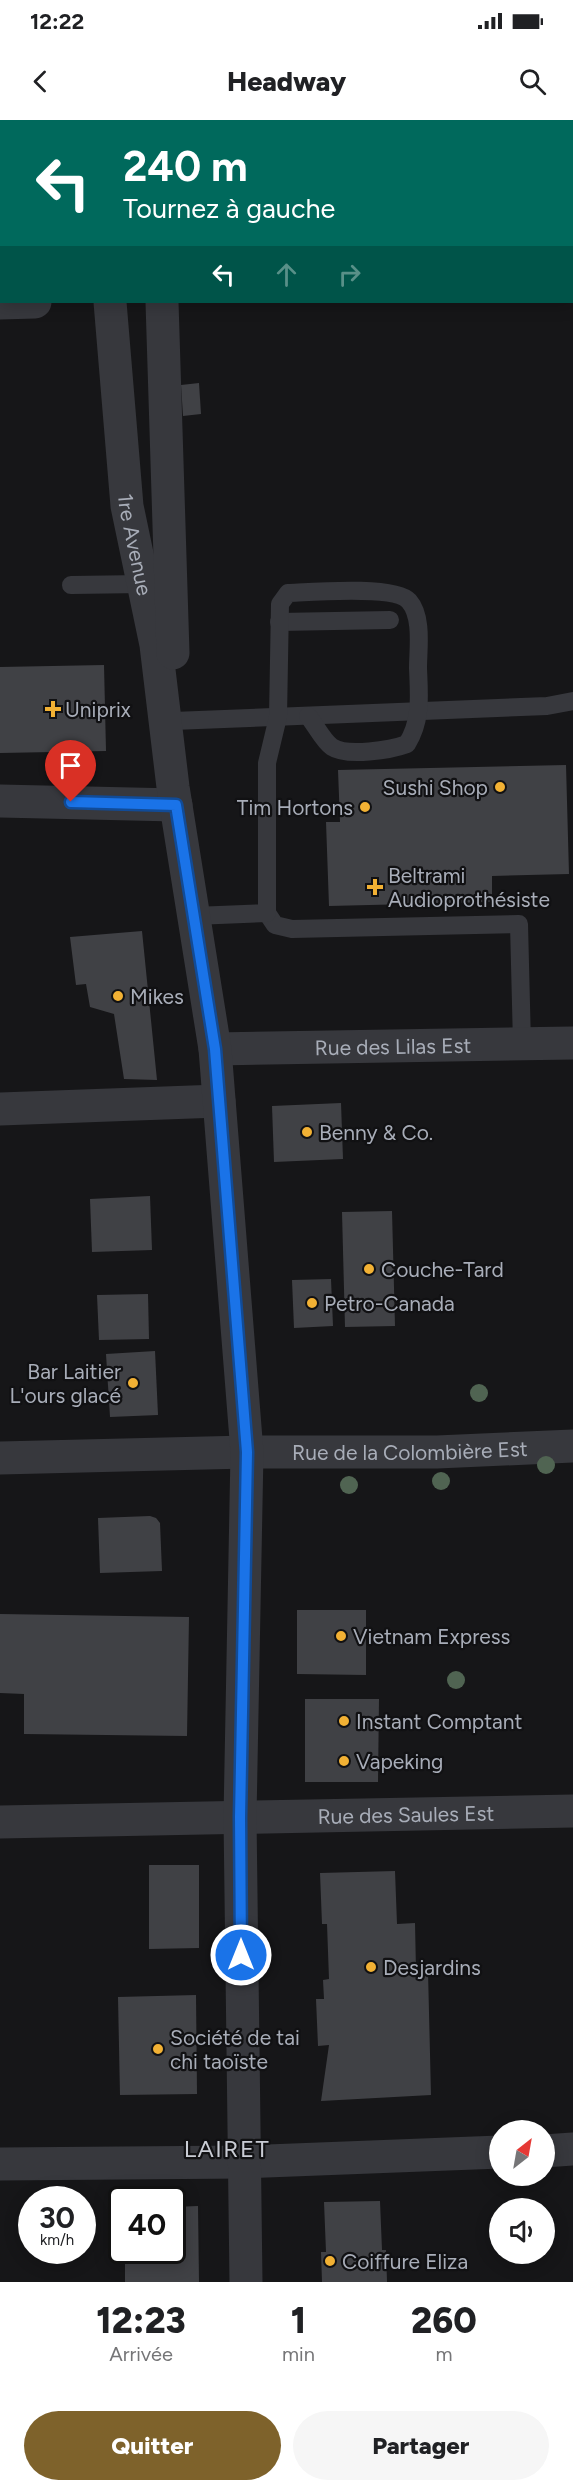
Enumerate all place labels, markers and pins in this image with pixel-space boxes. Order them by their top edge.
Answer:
place label: Uniprix [65,697,131,722]
marker: Uniprix [46,702,60,716]
pin [45,740,96,802]
place label: Sushi Shop [383,775,488,800]
marker: Sushi Shop [493,780,507,794]
place label: Tim Hortons [237,795,353,820]
marker: Tim Hortons [358,800,372,814]
place label: Beltrami Audioprothésiste [388,863,550,912]
marker: Beltrami Audioprothésiste [366,878,384,896]
place label: Mikes [130,984,184,1009]
marker: Mikes [111,989,125,1003]
place label: Benny & Co. [319,1120,433,1145]
marker: Benny & Co. [300,1125,314,1139]
place label: Couche-Tard [381,1257,504,1282]
marker: Couche-Tard [362,1262,376,1276]
place label: Petro-Canada [324,1291,455,1316]
marker: Petro-Canada [305,1296,319,1310]
place label: Bar Laitier L'ours glacé [9,1359,121,1408]
marker: Bar Laitier L'ours glacé [126,1376,140,1390]
place label: Vietnam Express [353,1624,510,1649]
marker: Vietnam Express [334,1629,348,1643]
place label: Instant Comptant [356,1709,523,1734]
marker: Instant Comptant [337,1714,351,1728]
place label: Vapeking [356,1749,443,1774]
marker: Vapeking [337,1754,351,1768]
place label: Desjardins [383,1955,481,1980]
marker: Desjardins [364,1960,378,1974]
place label: Société de tai chi taoïste [170,2025,300,2074]
marker: Société de tai chi taoïste [151,2042,165,2056]
place label: Coiffure Eliza [342,2249,468,2274]
marker: Coiffure Eliza [323,2254,337,2268]

